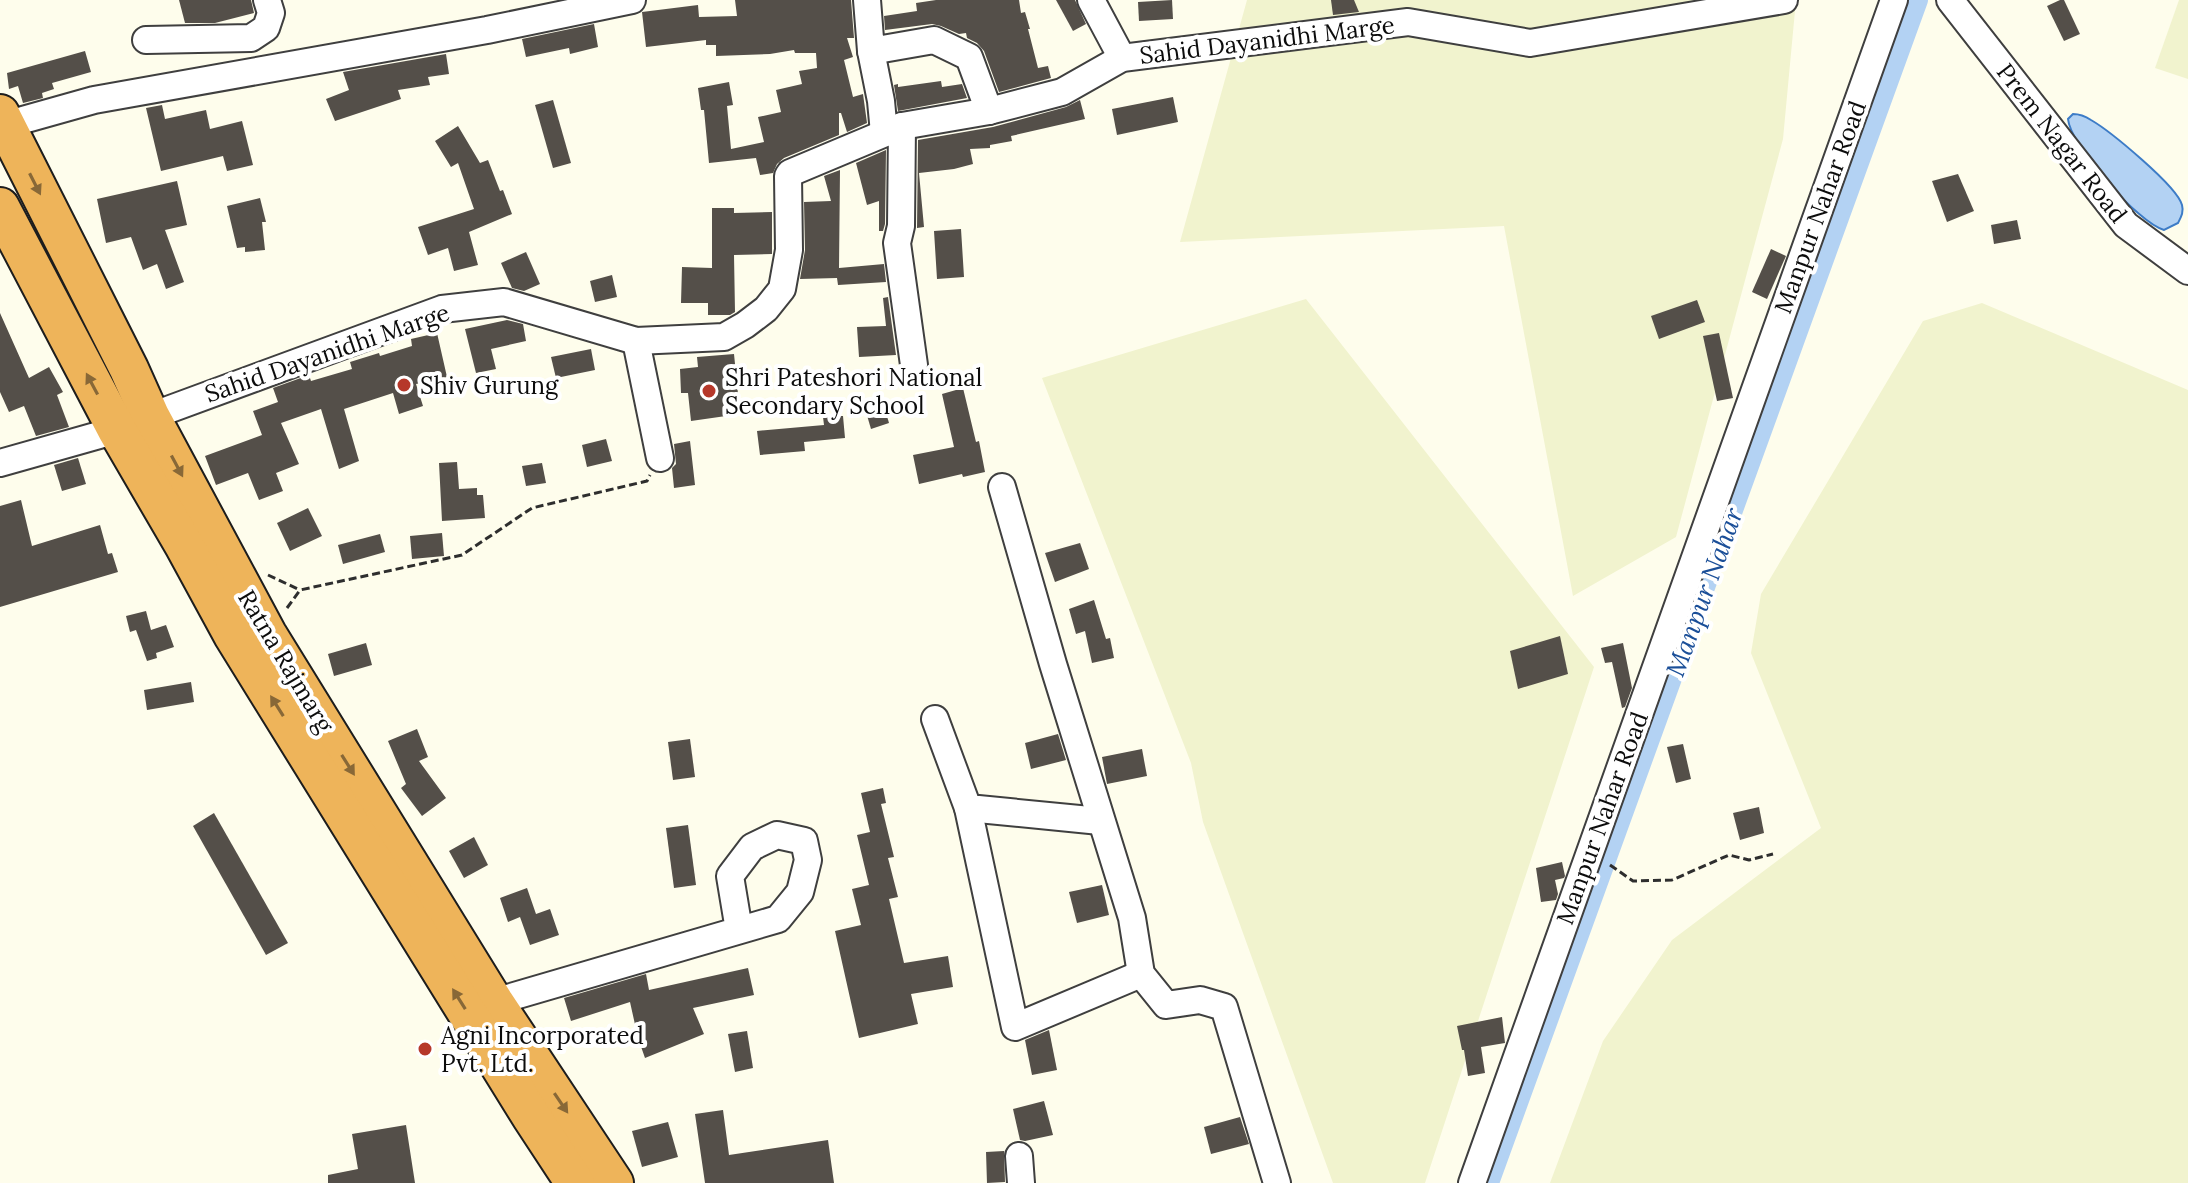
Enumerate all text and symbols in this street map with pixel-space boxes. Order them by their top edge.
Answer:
street label: Sahid Dayanidhi Marge [1138,9,1396,71]
street label: Prem Nagar Road [1990,57,2134,229]
street label: Manpur Nahar Road [1767,96,1873,318]
one-way arrow [28,172,42,195]
street label: Sahid Dayanidhi Marge [201,297,453,409]
place label: Shri Pateshori National Secondary School [725,362,982,421]
place label: Shiv Gurung [420,370,559,401]
one-way arrow [85,373,99,395]
marker: Shiv Gurung [395,376,413,394]
marker: Shri Pateshori National Secondary School [700,382,718,400]
one-way arrow [170,455,184,477]
water label: Manpur Nahar [1658,503,1750,681]
street label: Ratna Rajmarg [231,584,341,739]
one-way arrow [271,695,285,717]
street label: Manpur Nahar Road [1549,707,1655,929]
one-way arrow [340,754,354,776]
one-way arrow [452,988,466,1010]
place label: Agni Incorporated Pvt. Ltd. [440,1020,644,1079]
marker: Agni Incorporated Pvt. Ltd. [416,1040,434,1058]
one-way arrow [553,1092,568,1113]

